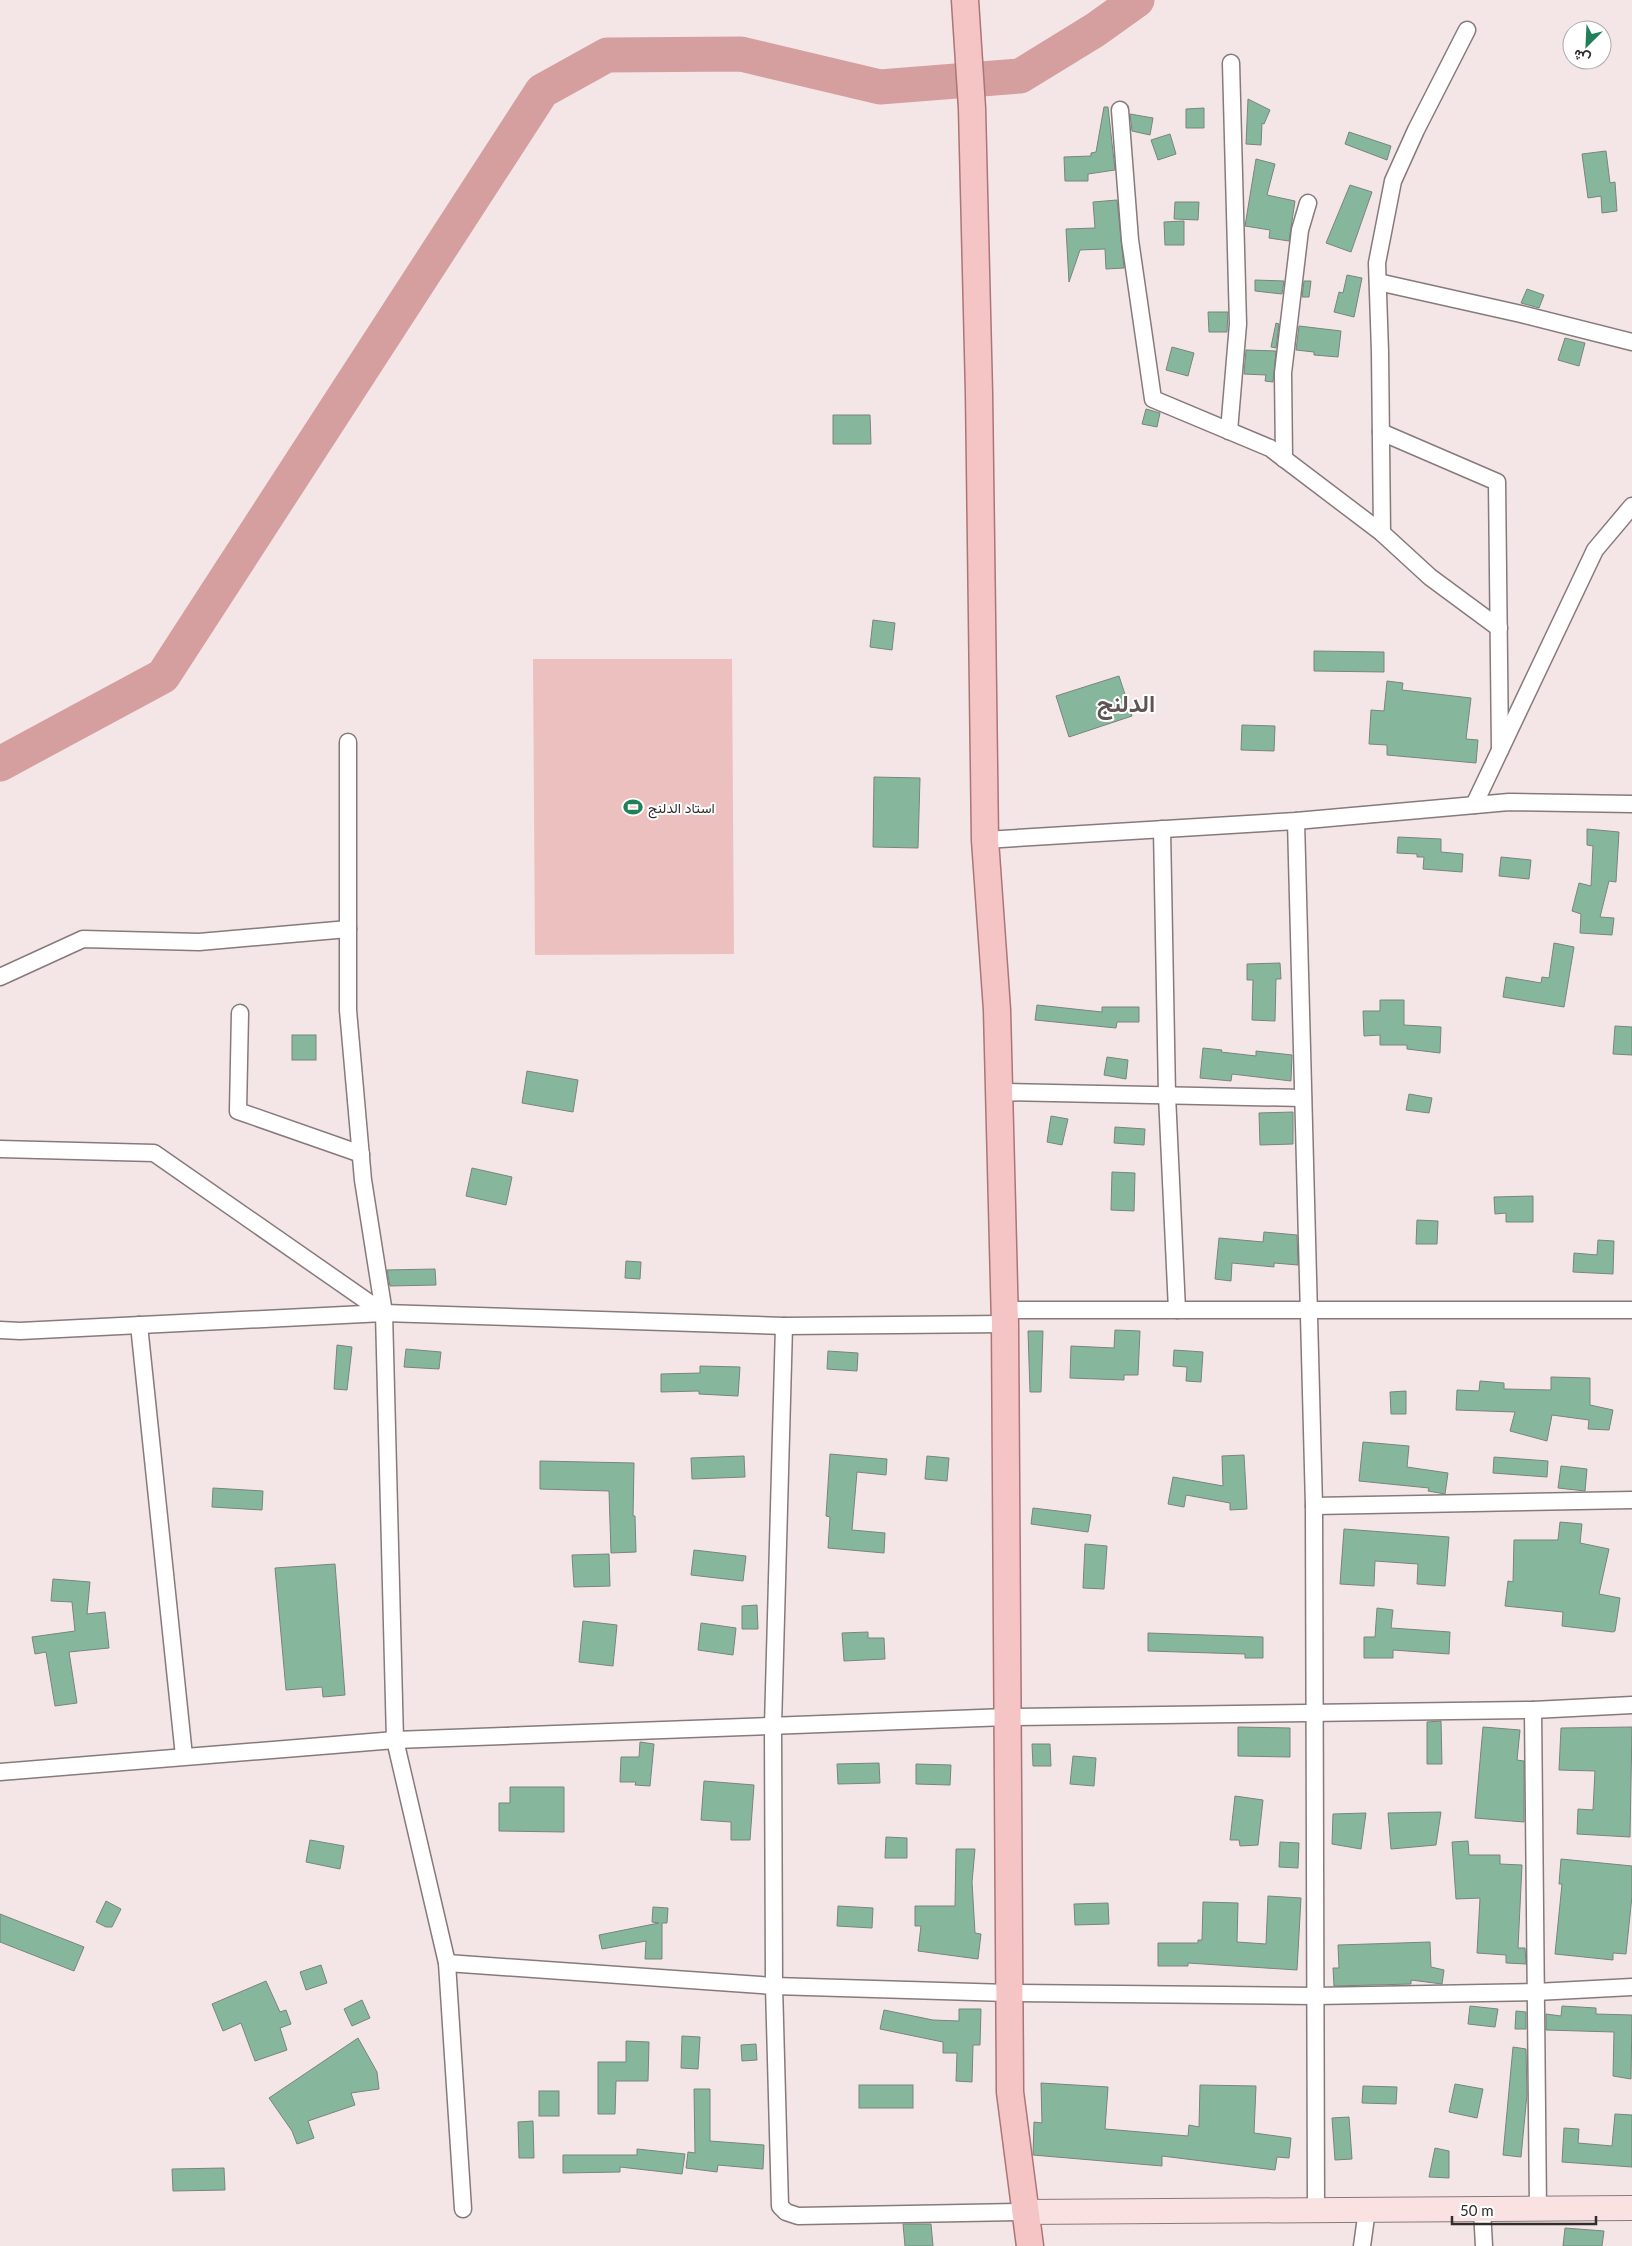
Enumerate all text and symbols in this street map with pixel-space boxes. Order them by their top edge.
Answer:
north arrow [1562,20,1612,70]
text: ش [1570,45,1593,69]
district label: الدلنج [1097,688,1155,721]
sports icon: استاد الدلنج [622,796,644,818]
place label: استاد الدلنج [648,799,715,819]
scale bar [1452,2194,1596,2226]
text: 50 m [1460,2201,1494,2219]

